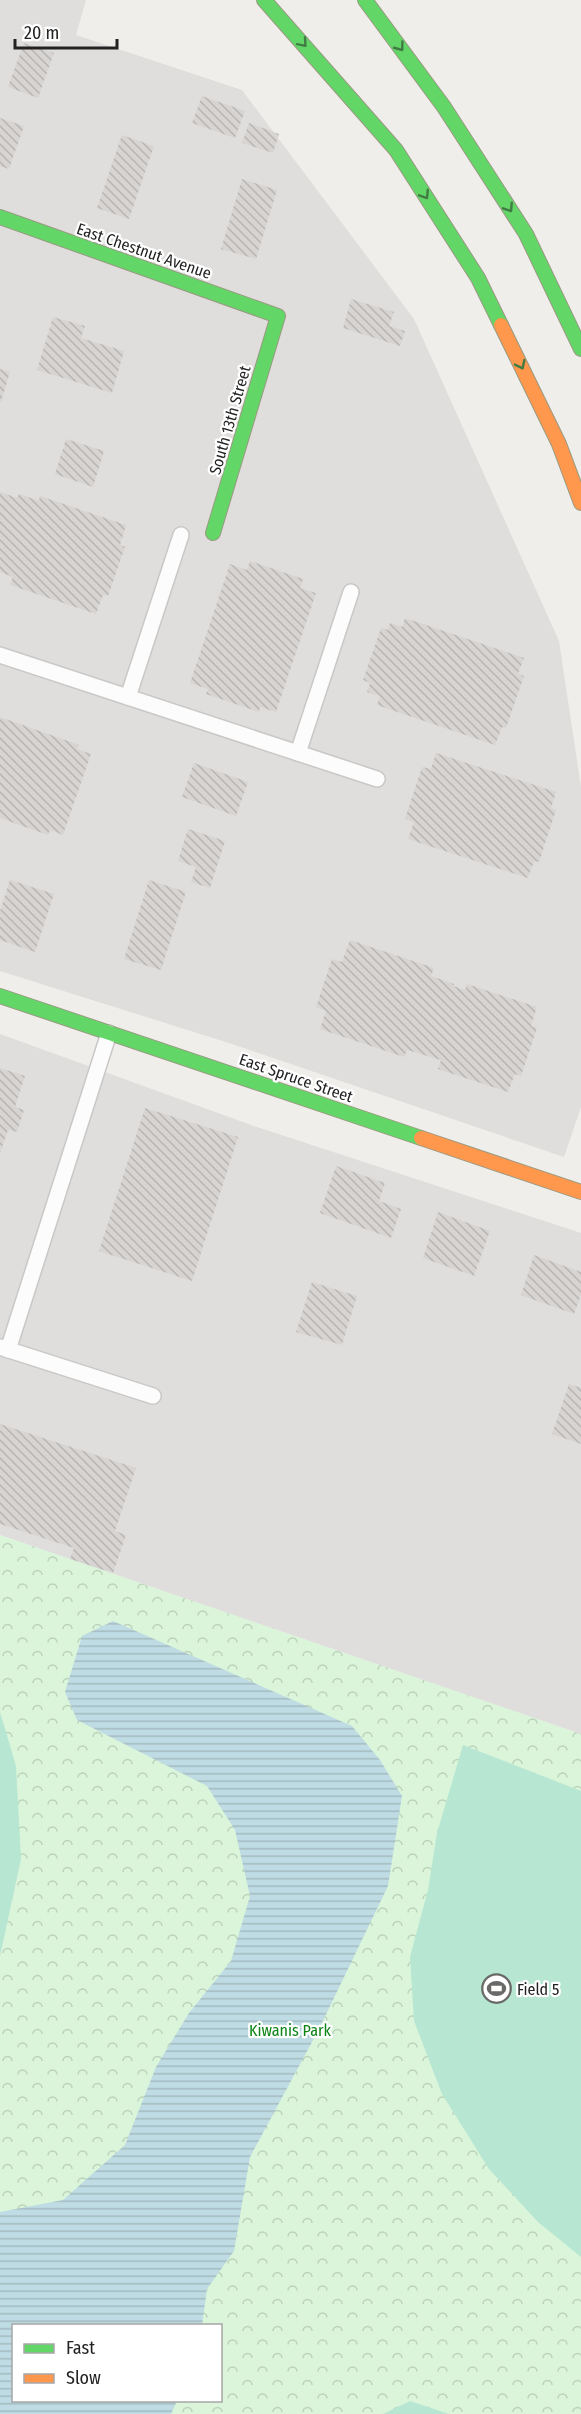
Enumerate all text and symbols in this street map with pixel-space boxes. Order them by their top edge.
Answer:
scale bar [15,12,117,50]
text: 20 m [24,22,59,44]
one-way arrow [296,36,307,47]
one-way arrow [392,40,403,51]
one-way arrow [418,188,429,199]
one-way arrow [502,202,514,212]
street label: East Chestnut Avenue [74,219,214,283]
one-way arrow [513,358,525,369]
street label: South 13th Street [205,363,255,477]
street label: East Spruce Street [237,1050,356,1107]
sports icon: Field 5 [480,1973,512,2005]
place label: Field 5 [517,1980,559,1999]
park label: Kiwanis Park [249,2021,332,2040]
legend [12,2324,222,2402]
text: Fast [66,2337,95,2359]
text: Slow [66,2367,101,2389]

